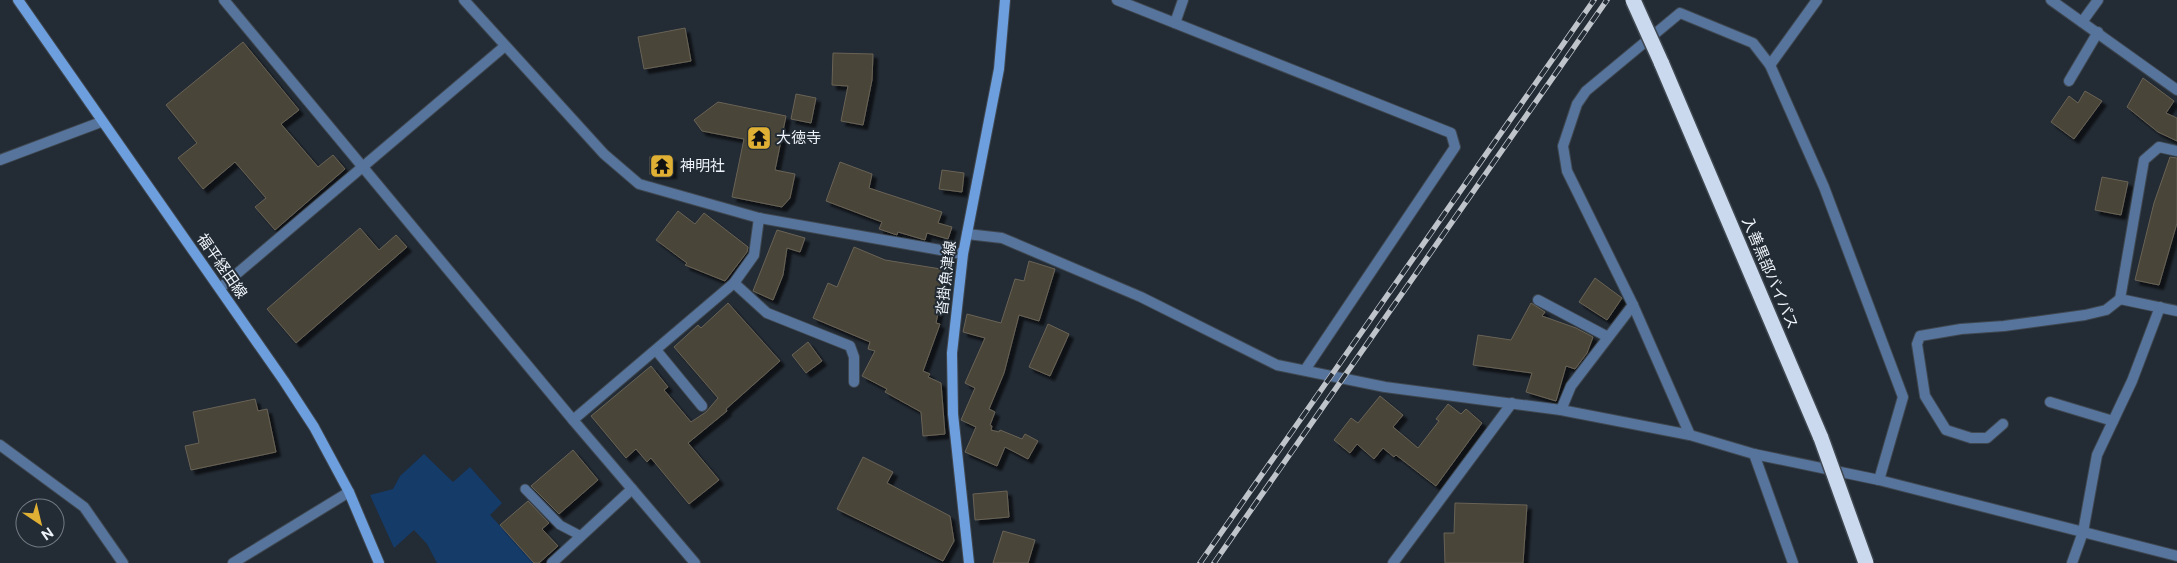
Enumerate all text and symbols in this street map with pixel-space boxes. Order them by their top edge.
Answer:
temple icon: 大徳寺 [746,125,772,151]
place label: 大徳寺 [776,129,821,146]
temple icon: 神明社 [649,153,675,179]
place label: 神明社 [680,157,725,174]
street label: 入善黒部バイパス [1739,214,1802,331]
street label: 福平経田線 [194,230,251,301]
street label: 沓掛魚津線 [932,240,959,316]
north arrow [15,498,65,548]
text: N [38,524,57,543]

